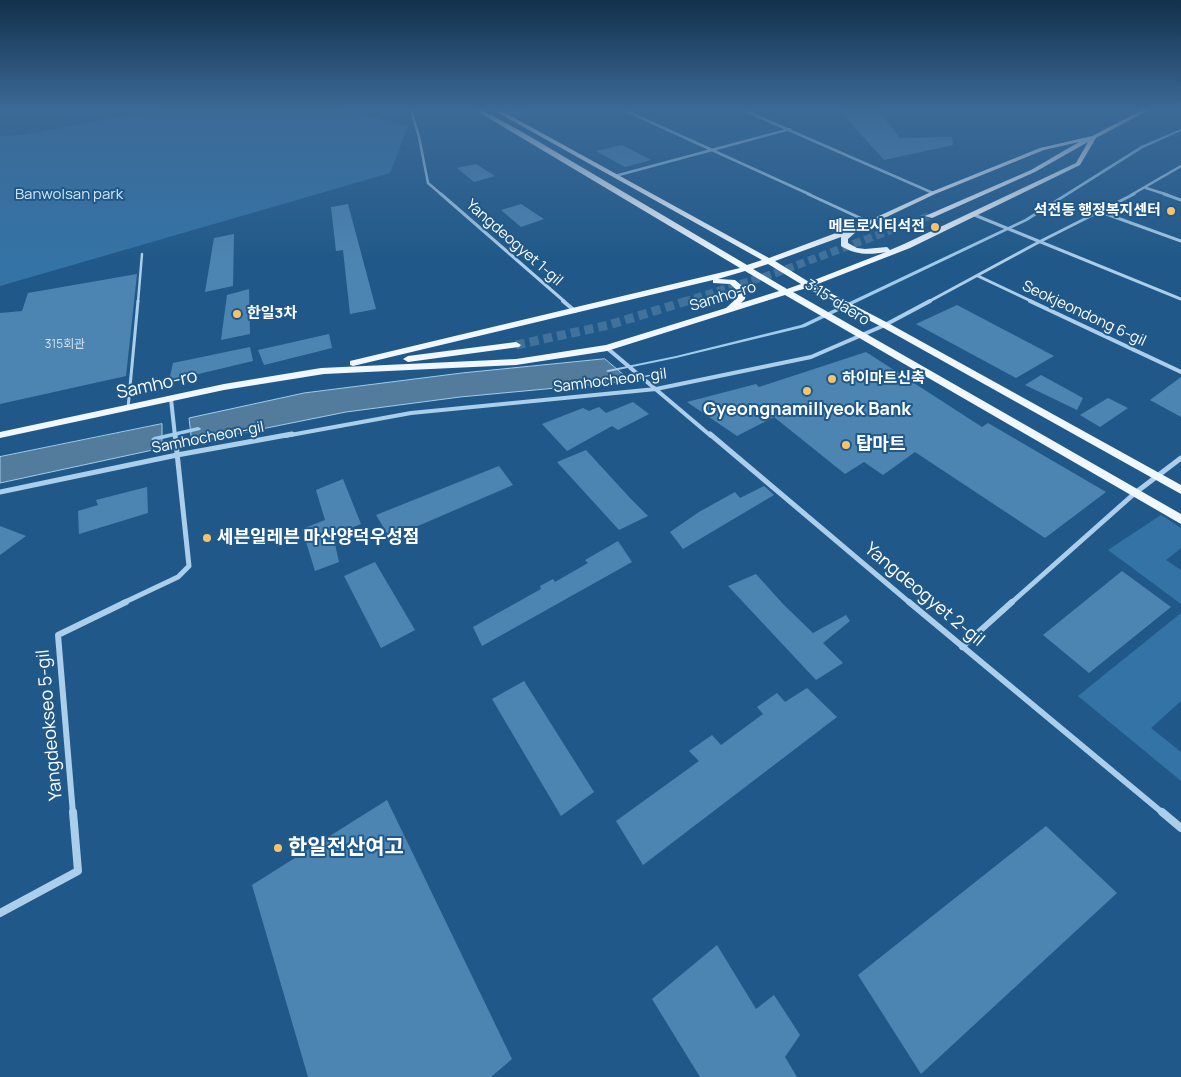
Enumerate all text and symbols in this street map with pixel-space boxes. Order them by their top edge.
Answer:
park label: Banwolsan park [15,186,123,204]
street label: Yangdeogyet 1-gil [462,196,566,290]
place label: 석전동 행정복지센터 [1034,202,1161,220]
marker: 석전동 행정복지센터 [1165,205,1177,217]
place label: 메트로시티석전 [828,218,925,236]
marker: 메트로시티석전 [929,221,941,233]
street label: 3·15-daero [801,276,873,330]
street label: Seokjeondong 6-gil [1019,277,1149,351]
street label: Samho-ro [688,278,758,316]
place label: 한일3차 [247,305,297,323]
marker: 한일3차 [231,308,243,320]
house number: 315회관 [45,338,85,352]
street label: Samhocheon-gil [552,365,668,397]
street label: Samho-ro [115,366,199,404]
place label: 하이마트신축 [842,370,925,388]
marker: 하이마트신축 [826,373,838,385]
marker: Gyeongnamillyeok Bank [801,385,813,397]
place label: Gyeongnamillyeok Bank [703,399,911,421]
street label: Samhocheon-gil [150,418,266,458]
place label: 탑마트 [856,434,906,456]
marker: 탑마트 [840,439,852,451]
place label: 세븐일레븐 마산양덕우성점 [217,527,419,549]
marker: 세븐일레븐 마산양덕우성점 [201,532,213,544]
street label: Yangdeogyet 2-gil [860,539,988,651]
street label: Yangdeokseo 5-gil [33,648,67,802]
place label: 한일전산여고 [288,835,404,861]
marker: 한일전산여고 [272,842,284,854]

